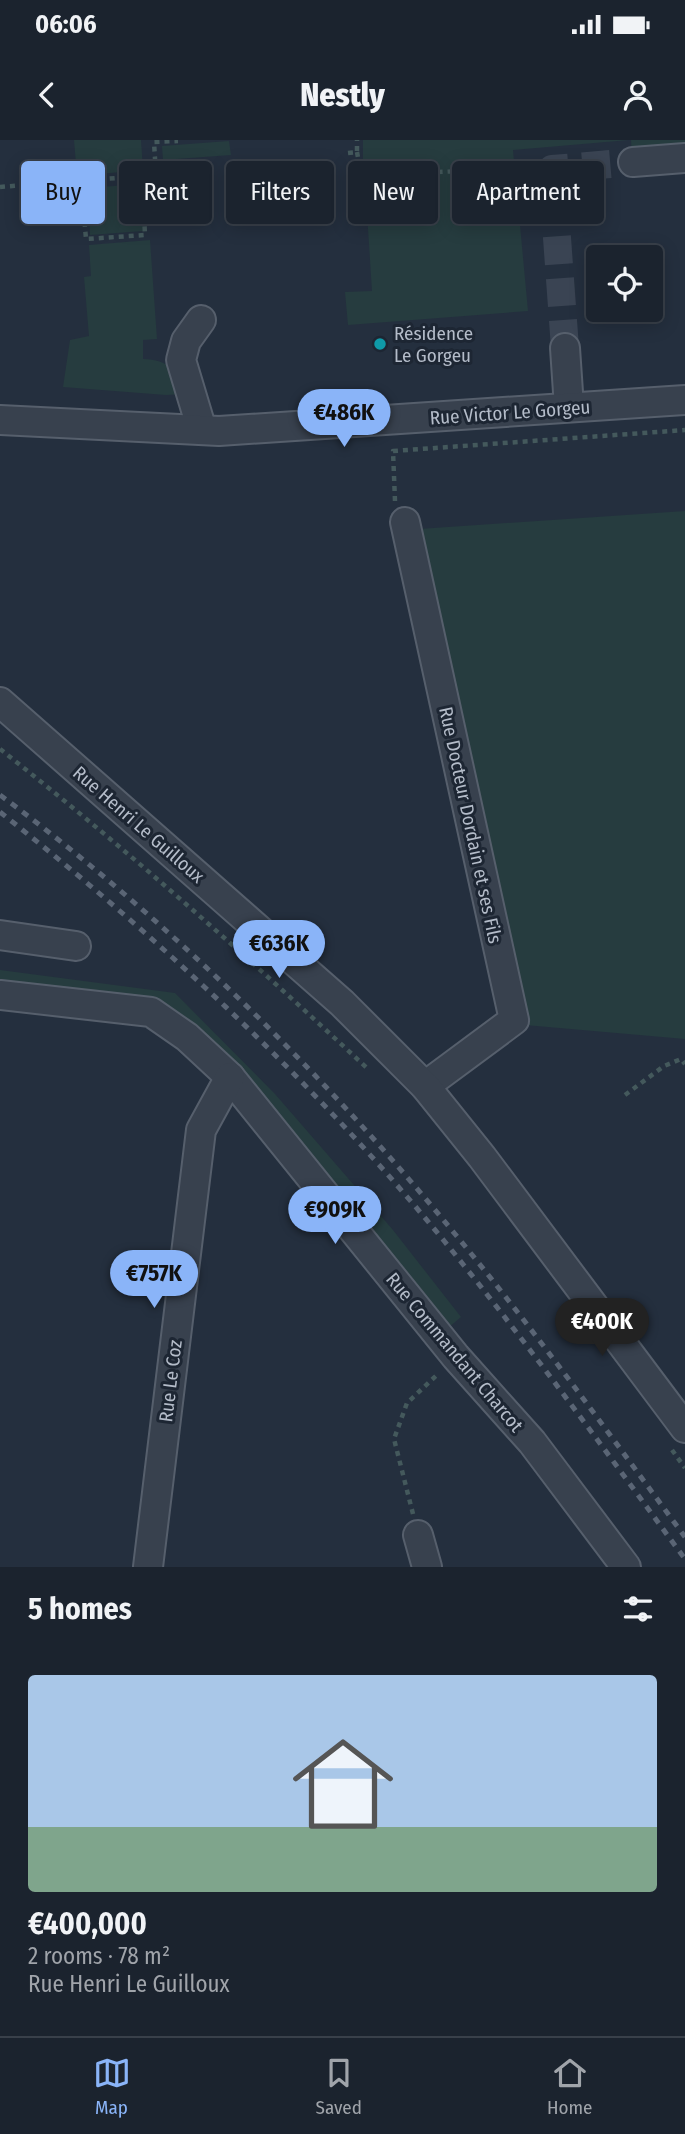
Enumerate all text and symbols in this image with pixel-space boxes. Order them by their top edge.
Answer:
text: 06:06 [35,9,97,40]
icon: back [28,76,66,114]
text: Nestly [300,76,385,114]
icon: person [619,76,657,114]
chip: Buy [21,161,105,224]
chip: Rent [119,161,212,224]
chip: Filters [226,161,334,224]
chip: New [348,161,438,224]
chip: Apartment [452,161,604,224]
map controls [586,245,663,322]
button: locate [586,245,663,322]
place label: Résidence Le Gorgeu [394,322,473,367]
marker: Résidence Le Gorgeu [372,336,388,352]
pin: €486K [295,390,393,449]
street label: Rue Victor Le Gorgeu [429,395,591,430]
text: €486K [314,398,374,426]
street label: Rue Docteur Dordain et ses Fils [434,705,507,946]
street label: Rue Henri Le Guilloux [68,761,210,888]
pin: €636K [230,920,328,980]
text: €636K [249,929,309,957]
pin: €909K [286,1186,384,1246]
text: €909K [304,1195,366,1223]
pin: €757K [105,1250,203,1310]
text: €757K [126,1259,182,1287]
street label: Rue Commandant Charcot [381,1268,529,1437]
pin: €400K [553,1298,651,1358]
text: €400K [571,1307,633,1335]
street label: Rue Le Coz [154,1338,187,1423]
icon: filters [619,1590,657,1628]
text: 5 homes [28,1591,132,1627]
icon: home [280,1721,406,1847]
text: €400,000 [28,1906,147,1942]
text: 2 rooms · 78 m² [28,1942,170,1970]
text: Rue Henri Le Guilloux [28,1970,230,1998]
tab: Map [93,2054,131,2119]
tab: Saved [316,2054,362,2119]
tab: Home [547,2054,592,2119]

